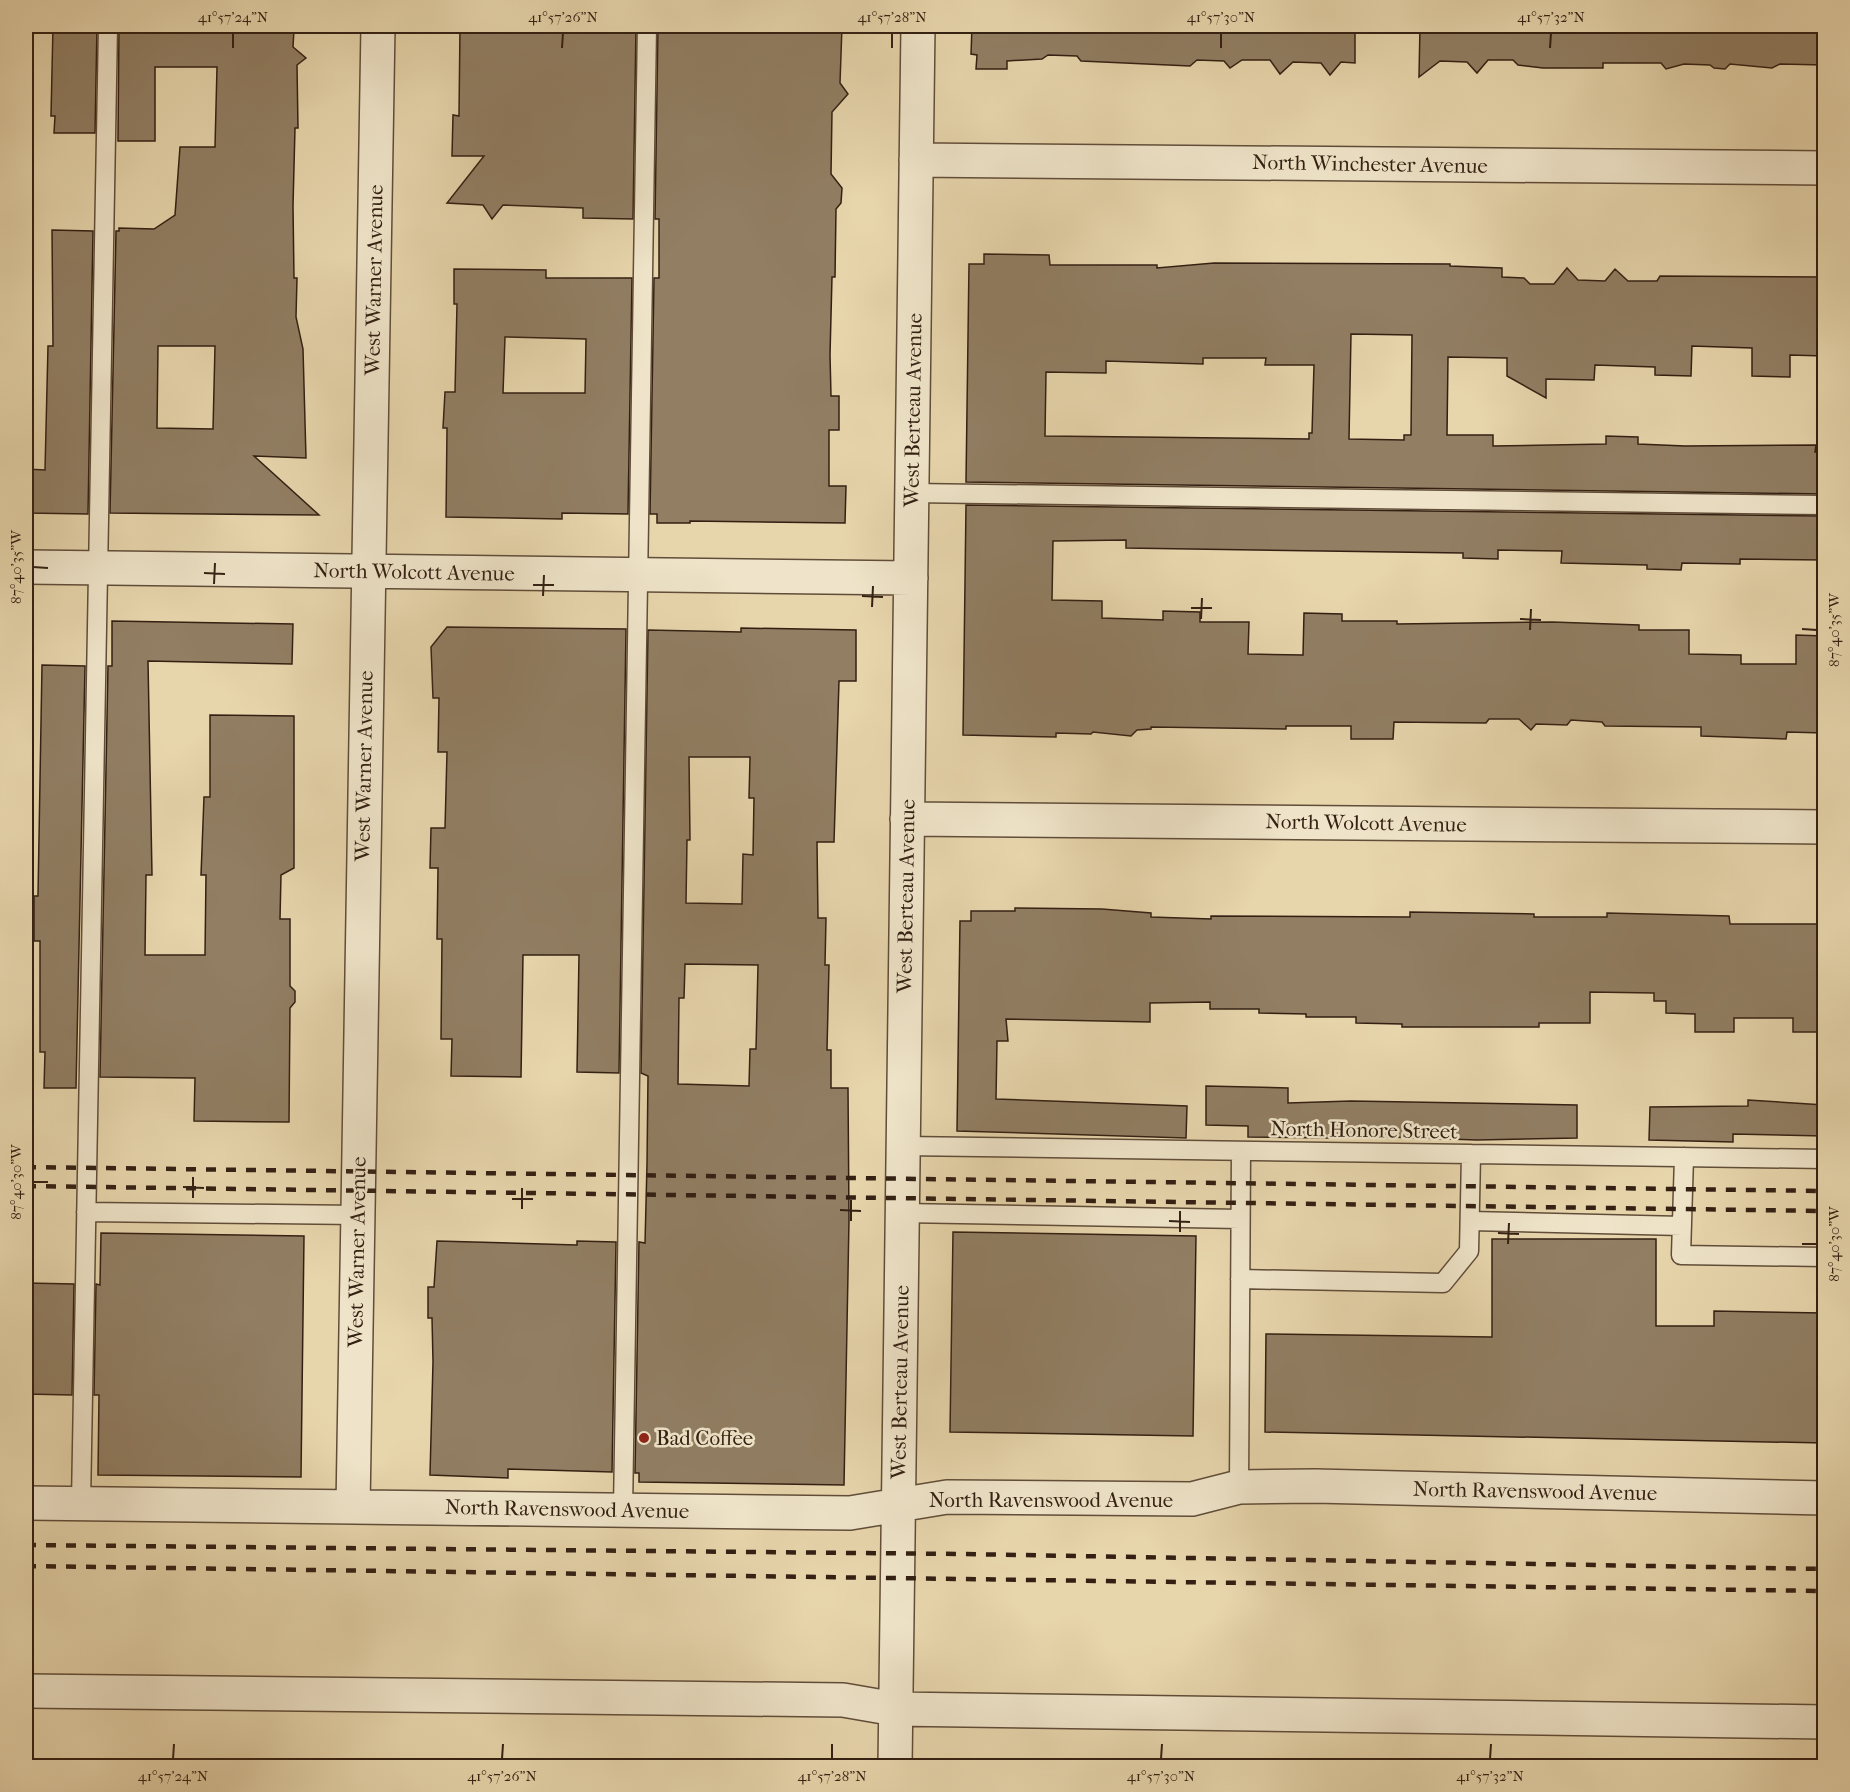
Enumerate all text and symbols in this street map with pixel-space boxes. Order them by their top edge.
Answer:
text: 41°57'24"N [198,8,269,26]
text: 41°57'26"N [528,8,598,26]
text: 41°57'28"N [857,8,927,26]
text: 41°57'30"N [1187,8,1256,26]
text: 41°57'32"N [1517,8,1585,26]
street label: North Winchester Avenue [1252,150,1488,178]
street label: West Warner Avenue [360,184,388,377]
street label: West Berteau Avenue [899,313,927,508]
text: 87°40'35"W [7,529,25,604]
street label: North Wolcott Avenue [313,558,515,586]
text: 87°40'35"W [1825,592,1843,667]
street label: West Warner Avenue [350,670,378,863]
street label: West Berteau Avenue [892,799,920,994]
street label: North Wolcott Avenue [1265,809,1467,837]
street label: North Honore Street [1270,1116,1458,1144]
text: 87°40'30"W [7,1143,25,1220]
street label: West Warner Avenue [343,1156,371,1349]
text: 87°40'30"W [1825,1205,1843,1282]
street label: West Berteau Avenue [886,1285,914,1480]
place label: Bad Coffee [656,1426,753,1450]
marker: Bad Coffee [637,1431,651,1445]
street label: North Ravenswood Avenue [1413,1477,1657,1505]
street label: North Ravenswood Avenue [929,1488,1173,1512]
street label: North Ravenswood Avenue [445,1495,689,1523]
text: 41°57'24"N [138,1767,209,1785]
text: 41°57'26"N [467,1767,537,1785]
text: 41°57'28"N [797,1767,867,1785]
text: 41°57'30"N [1127,1767,1196,1785]
text: 41°57'32"N [1456,1767,1524,1785]

